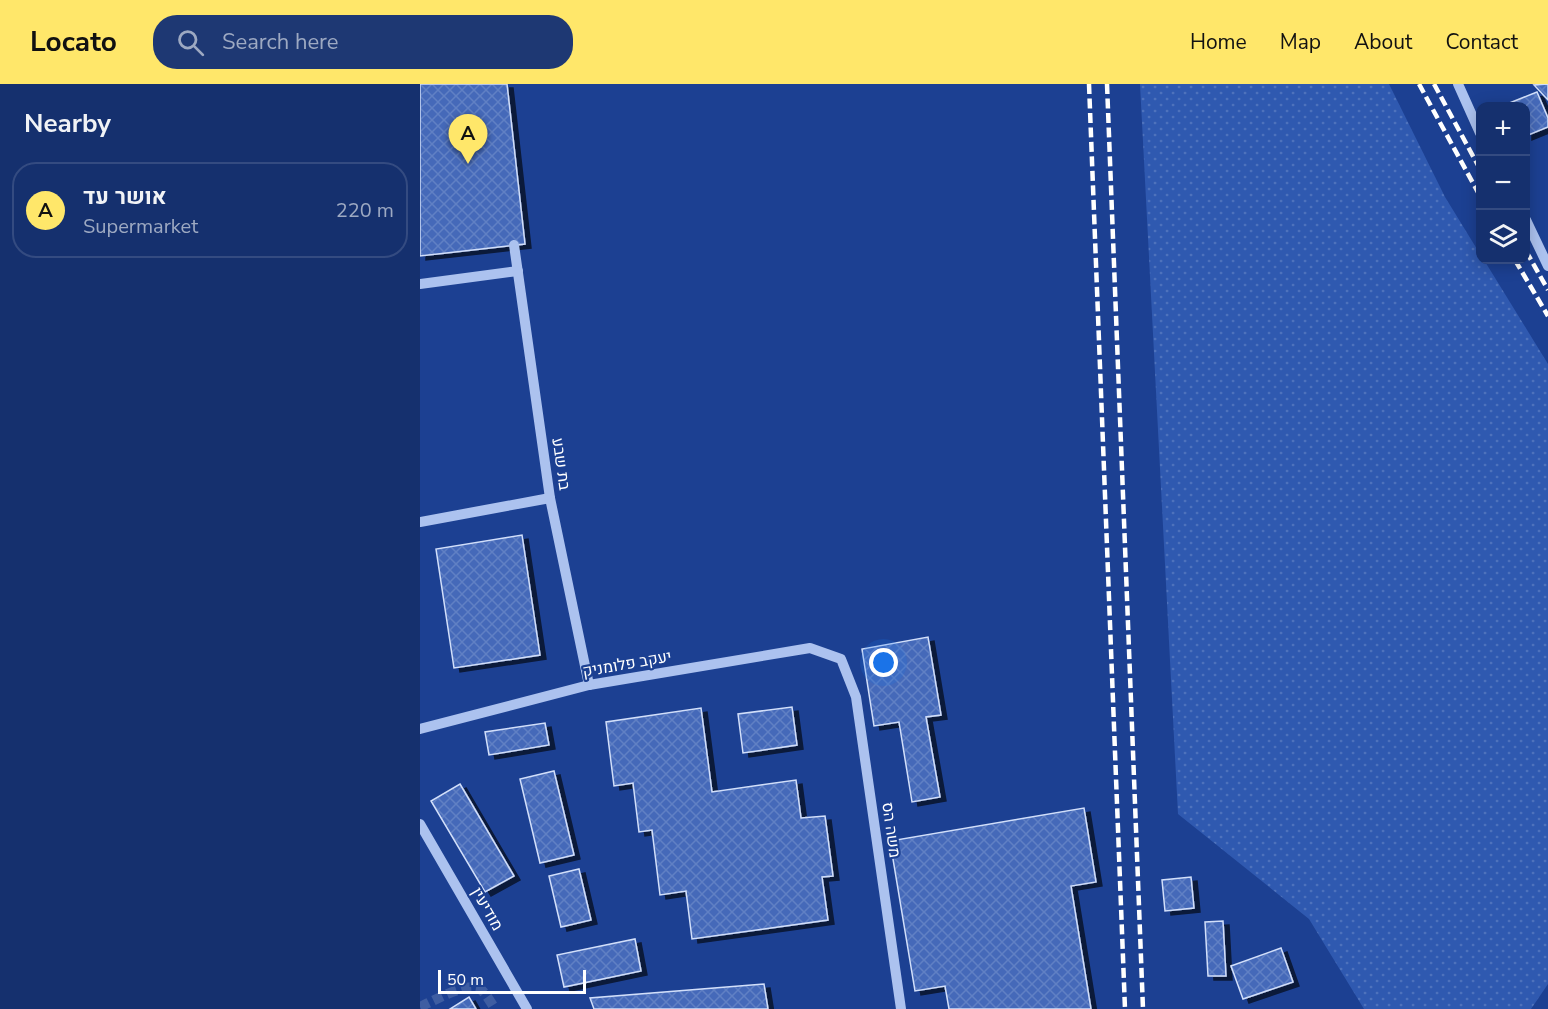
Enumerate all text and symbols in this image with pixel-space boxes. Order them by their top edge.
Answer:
search box [153,15,573,69]
text: Locato [30,23,117,61]
icon: search [174,26,207,59]
text: Search here [222,27,339,57]
text: Home [1190,28,1247,56]
text: Map [1280,28,1321,56]
text: About [1354,28,1412,56]
text: Contact [1445,28,1518,56]
map controls [1476,102,1530,264]
button: + [1476,102,1530,156]
text: Nearby [24,106,111,141]
pin: A [448,115,488,164]
button: − [1476,156,1530,210]
text: אושר עד [83,182,167,212]
text: A [38,197,53,224]
text: 220 m [336,197,394,224]
button: layers [1476,210,1530,264]
text: Supermarket [83,213,198,240]
street label: בת שבע [546,436,576,492]
street label: יעקב פלומניק [581,645,673,683]
your location [869,648,898,677]
street label: משה הס [876,801,906,859]
street label: מודיעין [466,883,508,935]
scale bar [438,967,586,994]
text: 50 m [447,969,484,991]

